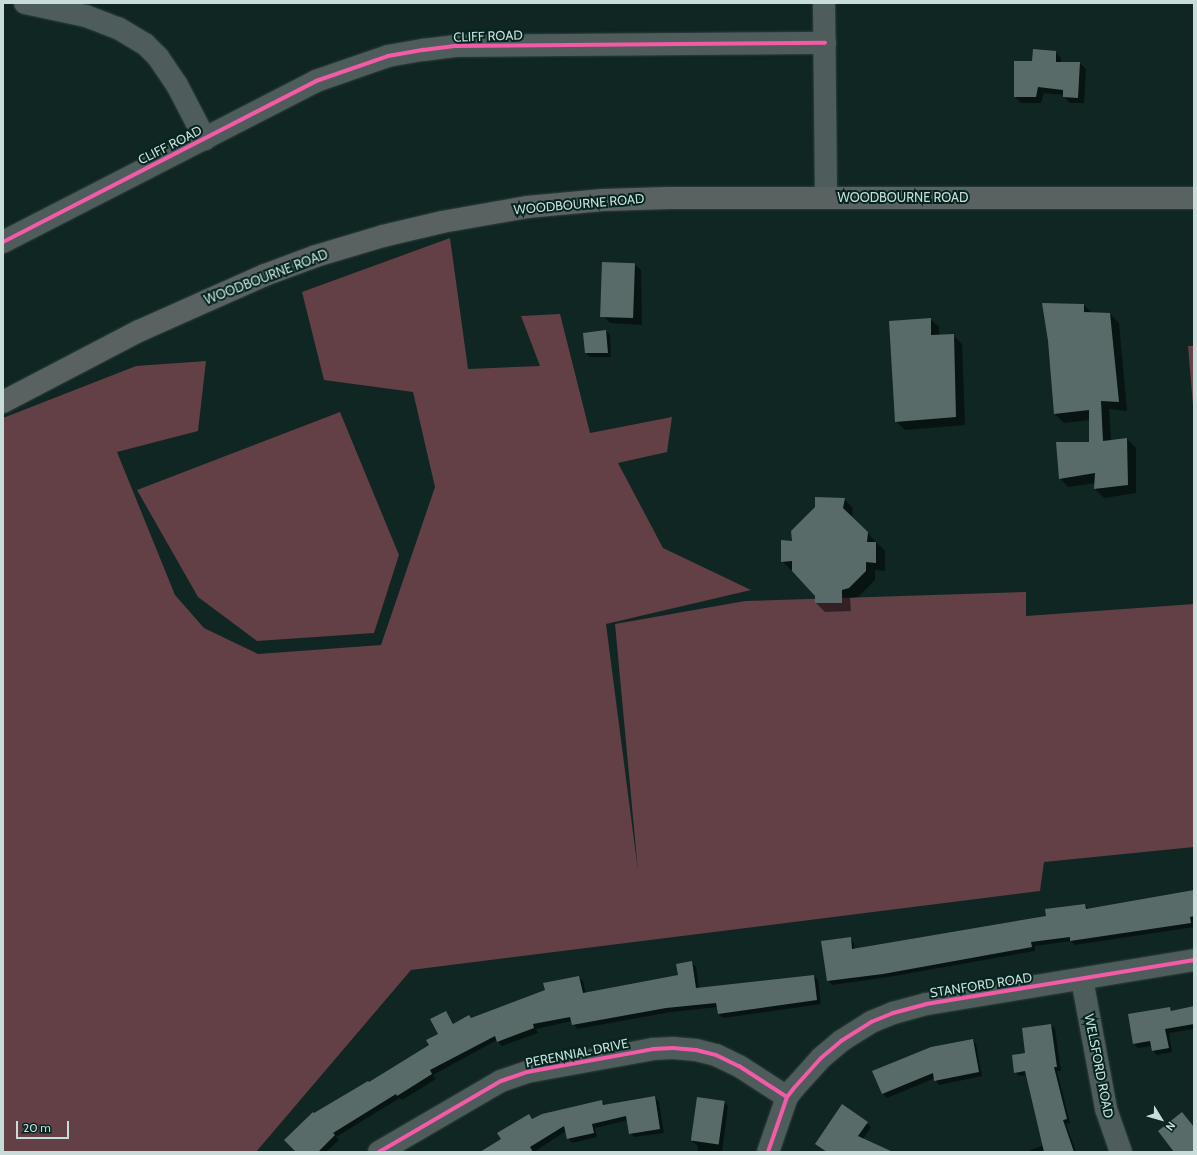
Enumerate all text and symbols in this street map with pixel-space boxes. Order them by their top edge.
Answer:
street label: CLIFF ROAD [453,27,523,45]
street label: CLIFF ROAD [135,122,205,168]
street label: WOODBOURNE ROAD [837,189,969,205]
street label: WOODBOURNE ROAD [513,191,645,217]
street label: WOODBOURNE ROAD [202,246,330,308]
street label: STANFORD ROAD [929,969,1033,1001]
street label: WELSFORD ROAD [1081,1013,1117,1119]
street label: PERENNIAL DRIVE [524,1035,630,1071]
north arrow [1141,1099,1181,1139]
scale bar [18,1113,71,1139]
text: N [1163,1119,1179,1134]
text: 20 m [23,1120,51,1135]

